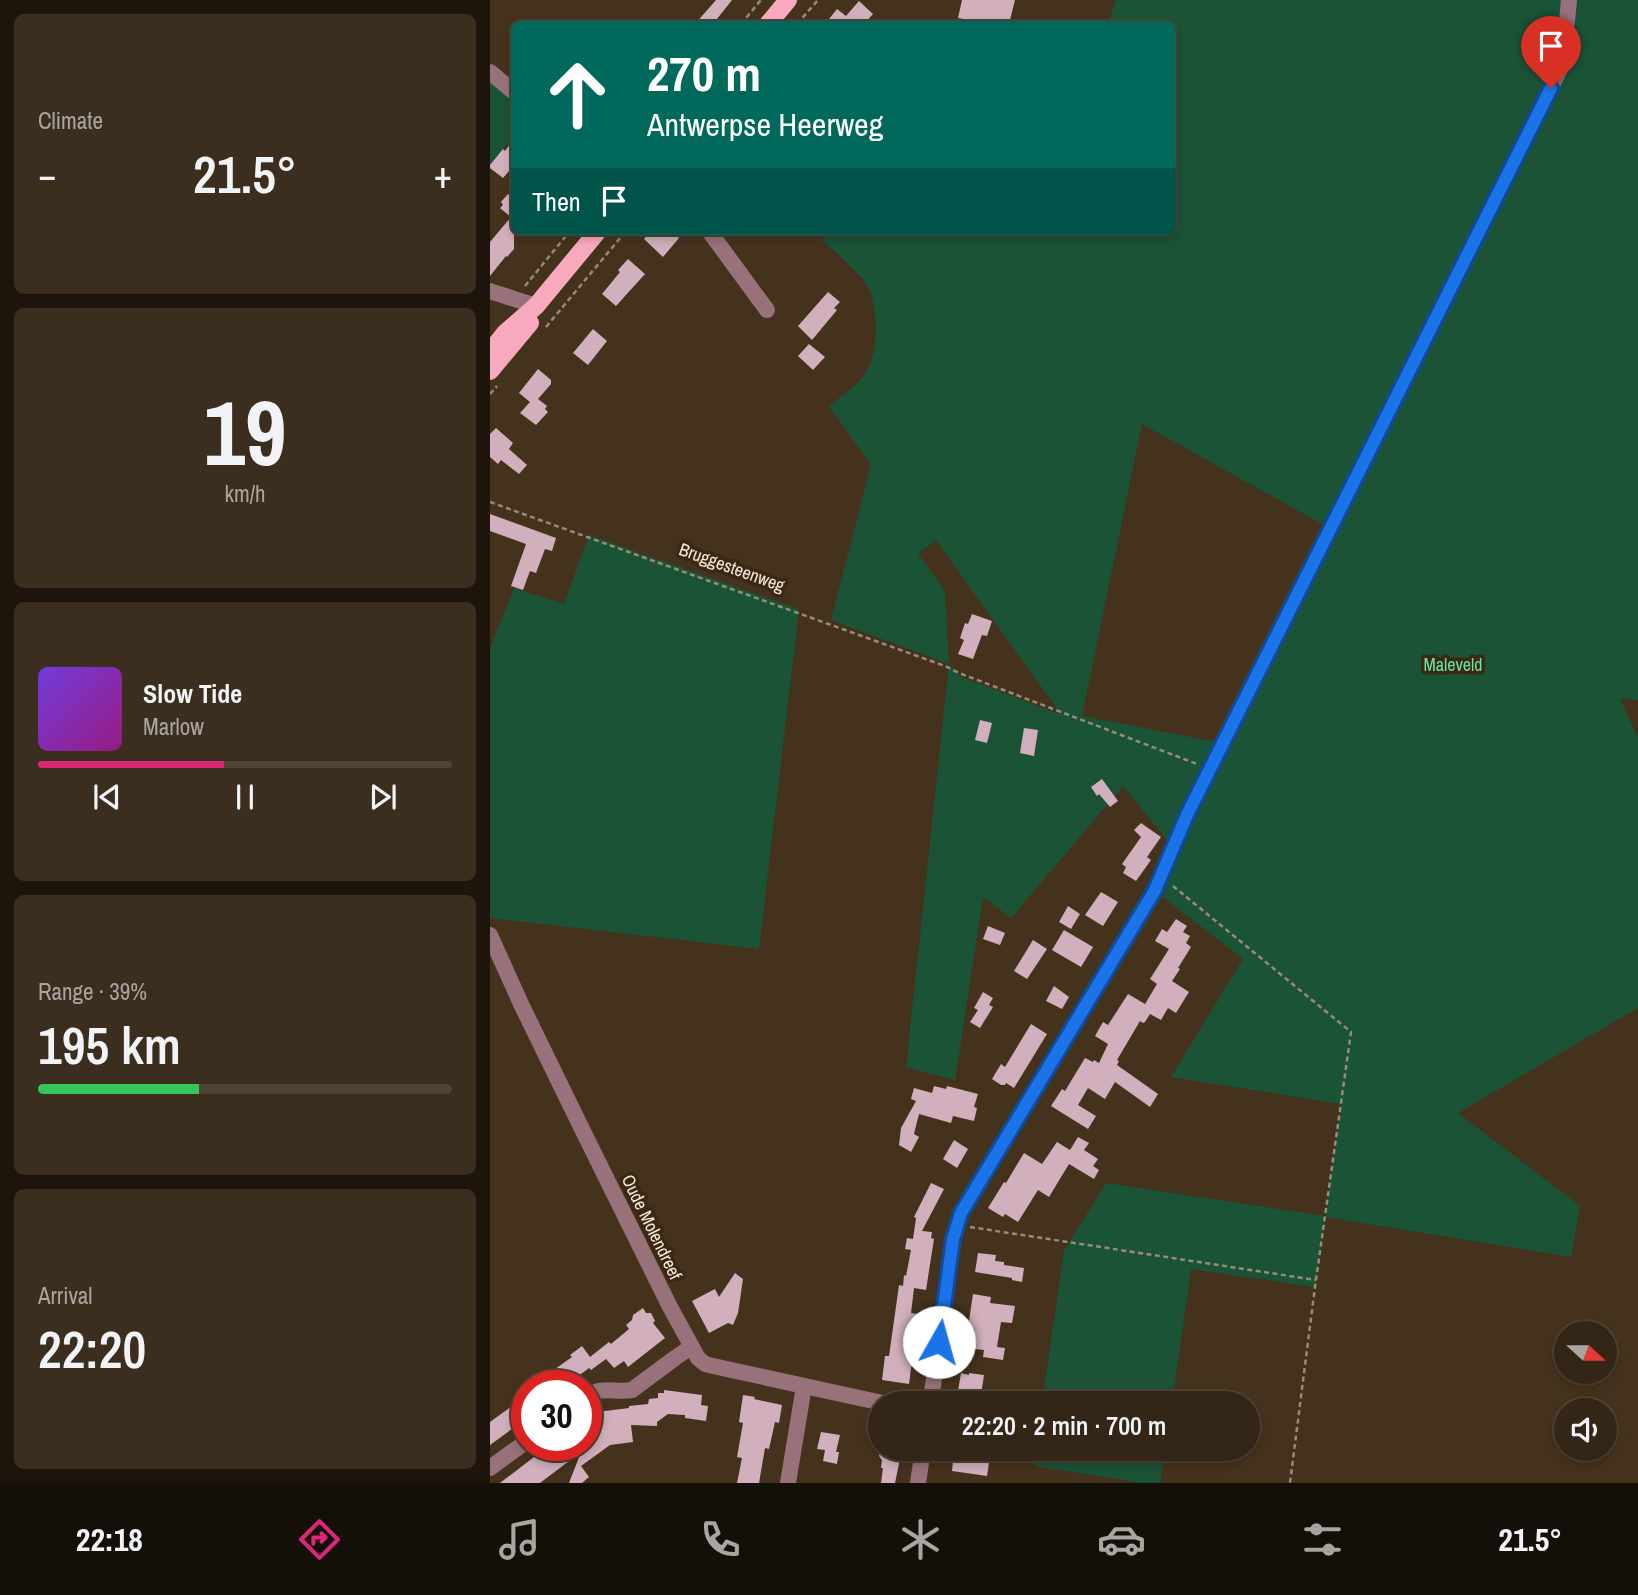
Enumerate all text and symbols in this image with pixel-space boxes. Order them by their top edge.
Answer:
pin [1521,16,1581,88]
icon: arrive [1532,27,1570,65]
text: 270 m [647,40,761,106]
icon: ahead [532,49,623,140]
text: Antwerpse Heerweg [647,103,883,146]
text: Climate [38,105,103,136]
text: 21.5° [193,139,297,209]
text: − [38,149,56,200]
text: + [434,149,452,200]
icon: arrive [595,182,633,220]
text: Then [532,184,581,219]
text: 19 [204,371,287,493]
text: km/h [225,478,265,509]
street label: Bruggesteenweg [676,536,789,598]
park label: Maleveld [1423,652,1483,677]
text: Slow Tide [143,676,242,711]
text: Marlow [143,711,204,742]
icon: previous [88,778,126,816]
icon: pause [226,778,264,816]
icon: next [364,778,402,816]
text: Range · 39% [38,976,147,1007]
text: 195 km [38,1010,181,1080]
street label: Oude Molendreef [616,1170,689,1285]
text: Arrival [38,1280,93,1311]
position arrow [902,1305,976,1379]
text: 22:20 [38,1314,146,1384]
north arrow [1554,1321,1617,1384]
map controls [1554,1321,1617,1461]
speed limit sign: 30 [511,1370,602,1461]
button: sound [1554,1398,1617,1461]
text: 22:20 · 2 min · 700 m [962,1408,1166,1443]
icon: directions [295,1515,344,1564]
icon: music [495,1515,544,1564]
icon: phone [696,1515,745,1564]
icon: climate [896,1515,945,1564]
icon: car [1097,1515,1146,1564]
icon: filters [1298,1515,1347,1564]
text: 22:18 [76,1518,143,1561]
text: 21.5° [1498,1518,1562,1561]

